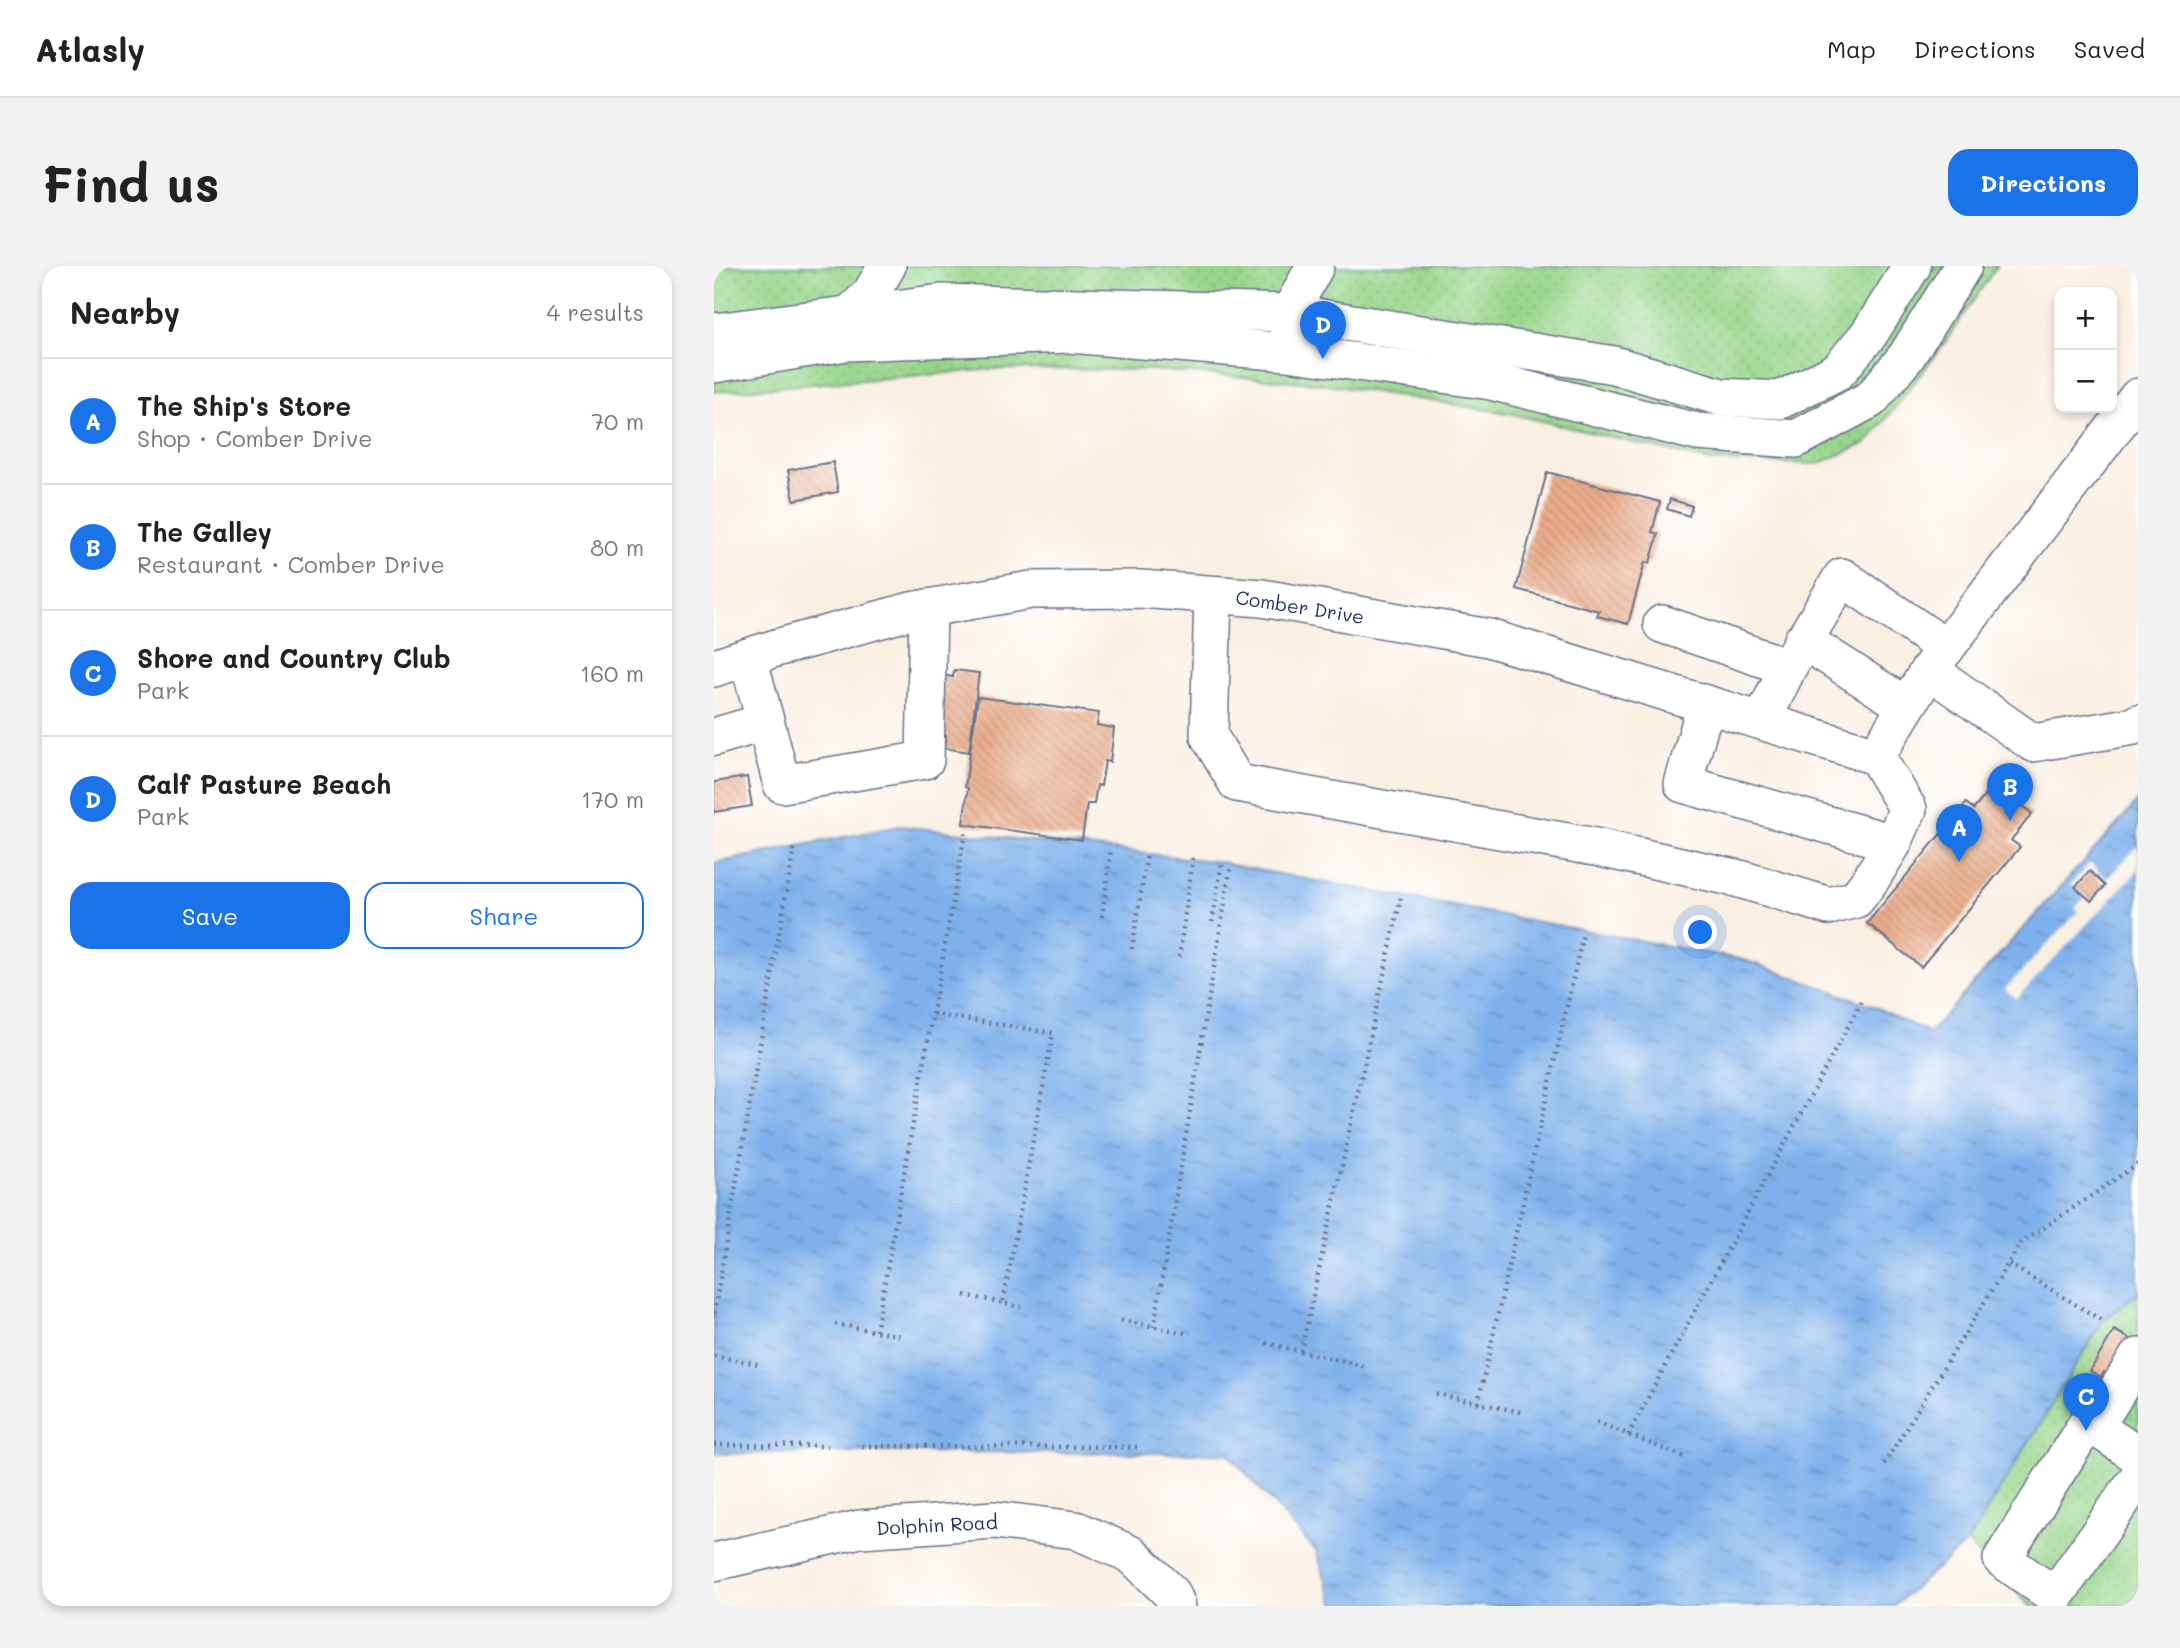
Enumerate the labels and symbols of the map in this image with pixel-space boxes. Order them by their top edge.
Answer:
pin: D [1300,301,1346,359]
street label: Comber Drive [1234,584,1366,629]
pin: B [1987,763,2033,821]
pin: A [1936,804,1982,862]
your location [1683,915,1717,949]
pin: C [2063,1373,2109,1431]
street label: Dolphin Road [876,1509,998,1540]

